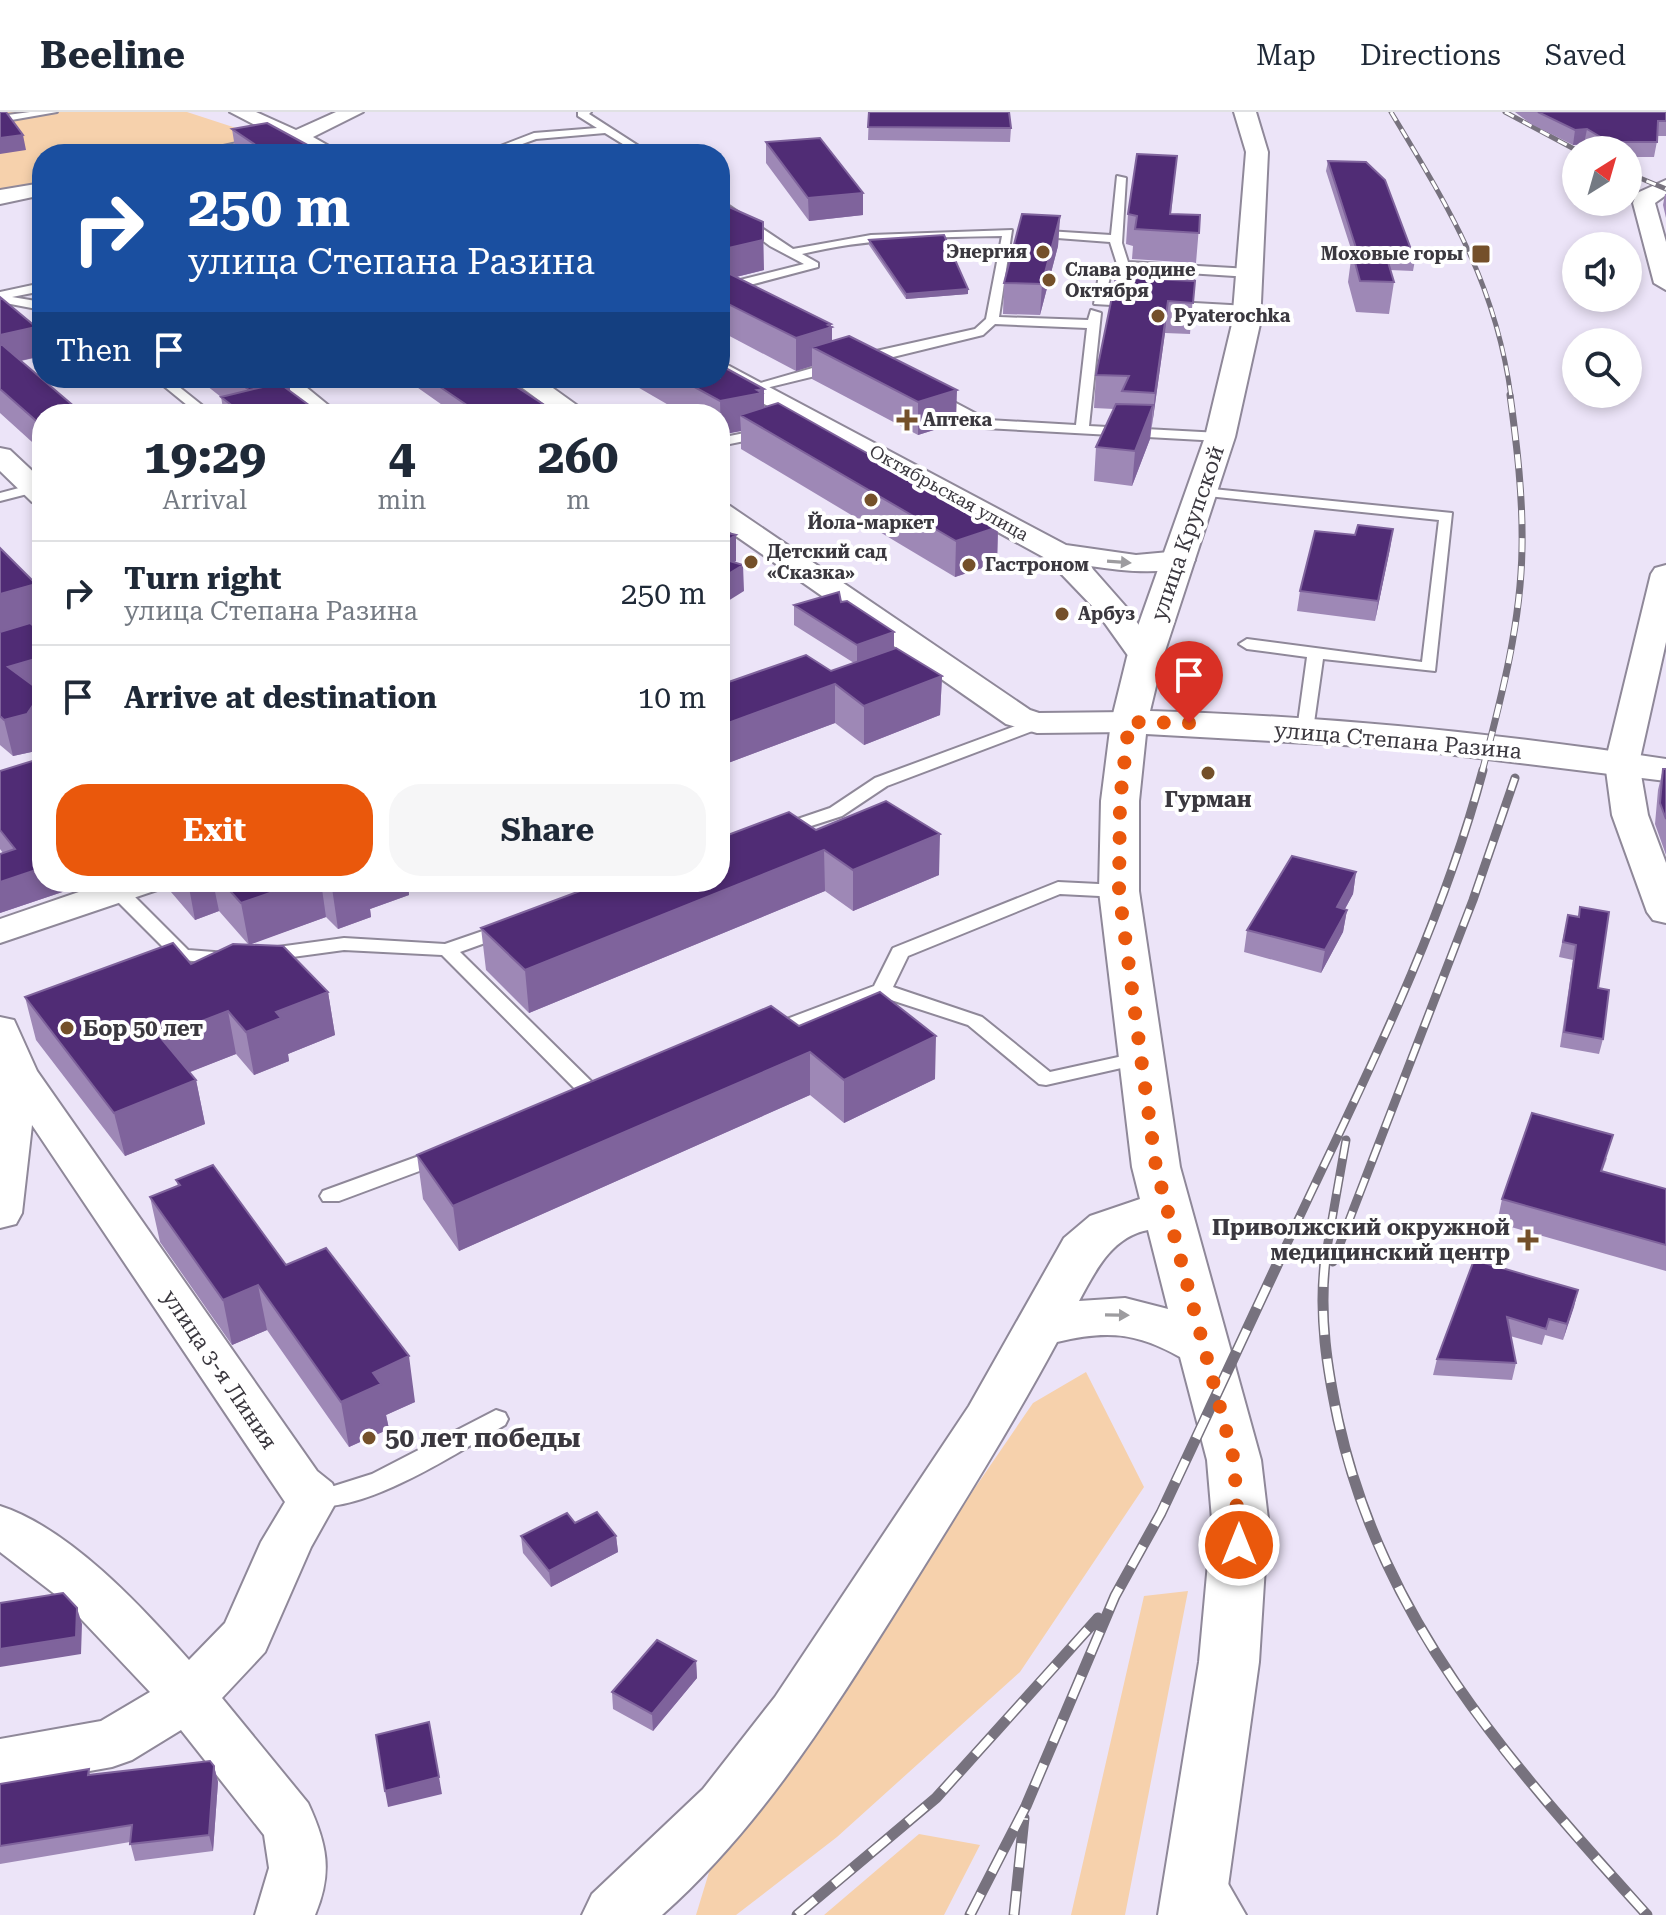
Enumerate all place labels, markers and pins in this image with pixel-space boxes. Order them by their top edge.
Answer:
place label: Энергия [946,241,1027,262]
marker: Энергия [1034,243,1052,261]
place label: Моховые горы [1321,243,1463,264]
marker: Моховые горы [1470,243,1492,265]
place label: Слава родине Октября [1065,259,1196,301]
marker: Слава родине Октября [1040,271,1058,289]
place label: Pyaterochka [1174,305,1291,326]
marker: Pyaterochka [1149,307,1167,325]
place label: Аптека [923,409,992,430]
marker: Аптека [898,411,916,429]
marker: Йола-маркет [862,491,880,509]
place label: Йола-маркет [808,511,935,533]
place label: Детский сад «Сказка» [767,541,887,583]
marker: Детский сад «Сказка» [742,553,760,571]
place label: Гастроном [985,554,1089,575]
marker: Гастроном [960,556,978,574]
place label: Арбуз [1078,603,1135,624]
marker: Арбуз [1053,605,1071,623]
pin [1155,641,1223,723]
marker: Гурман [1199,764,1217,782]
place label: Гурман [1164,787,1252,812]
place label: Бор 50 лет [83,1016,203,1041]
marker: Бор 50 лет [58,1019,76,1037]
place label: Приволжский окружной медицинский центр [1212,1215,1510,1265]
marker: Приволжский окружной медицинский центр [1517,1229,1539,1251]
place label: 50 лет победы [385,1423,581,1453]
marker: 50 лет победы [360,1429,378,1447]

